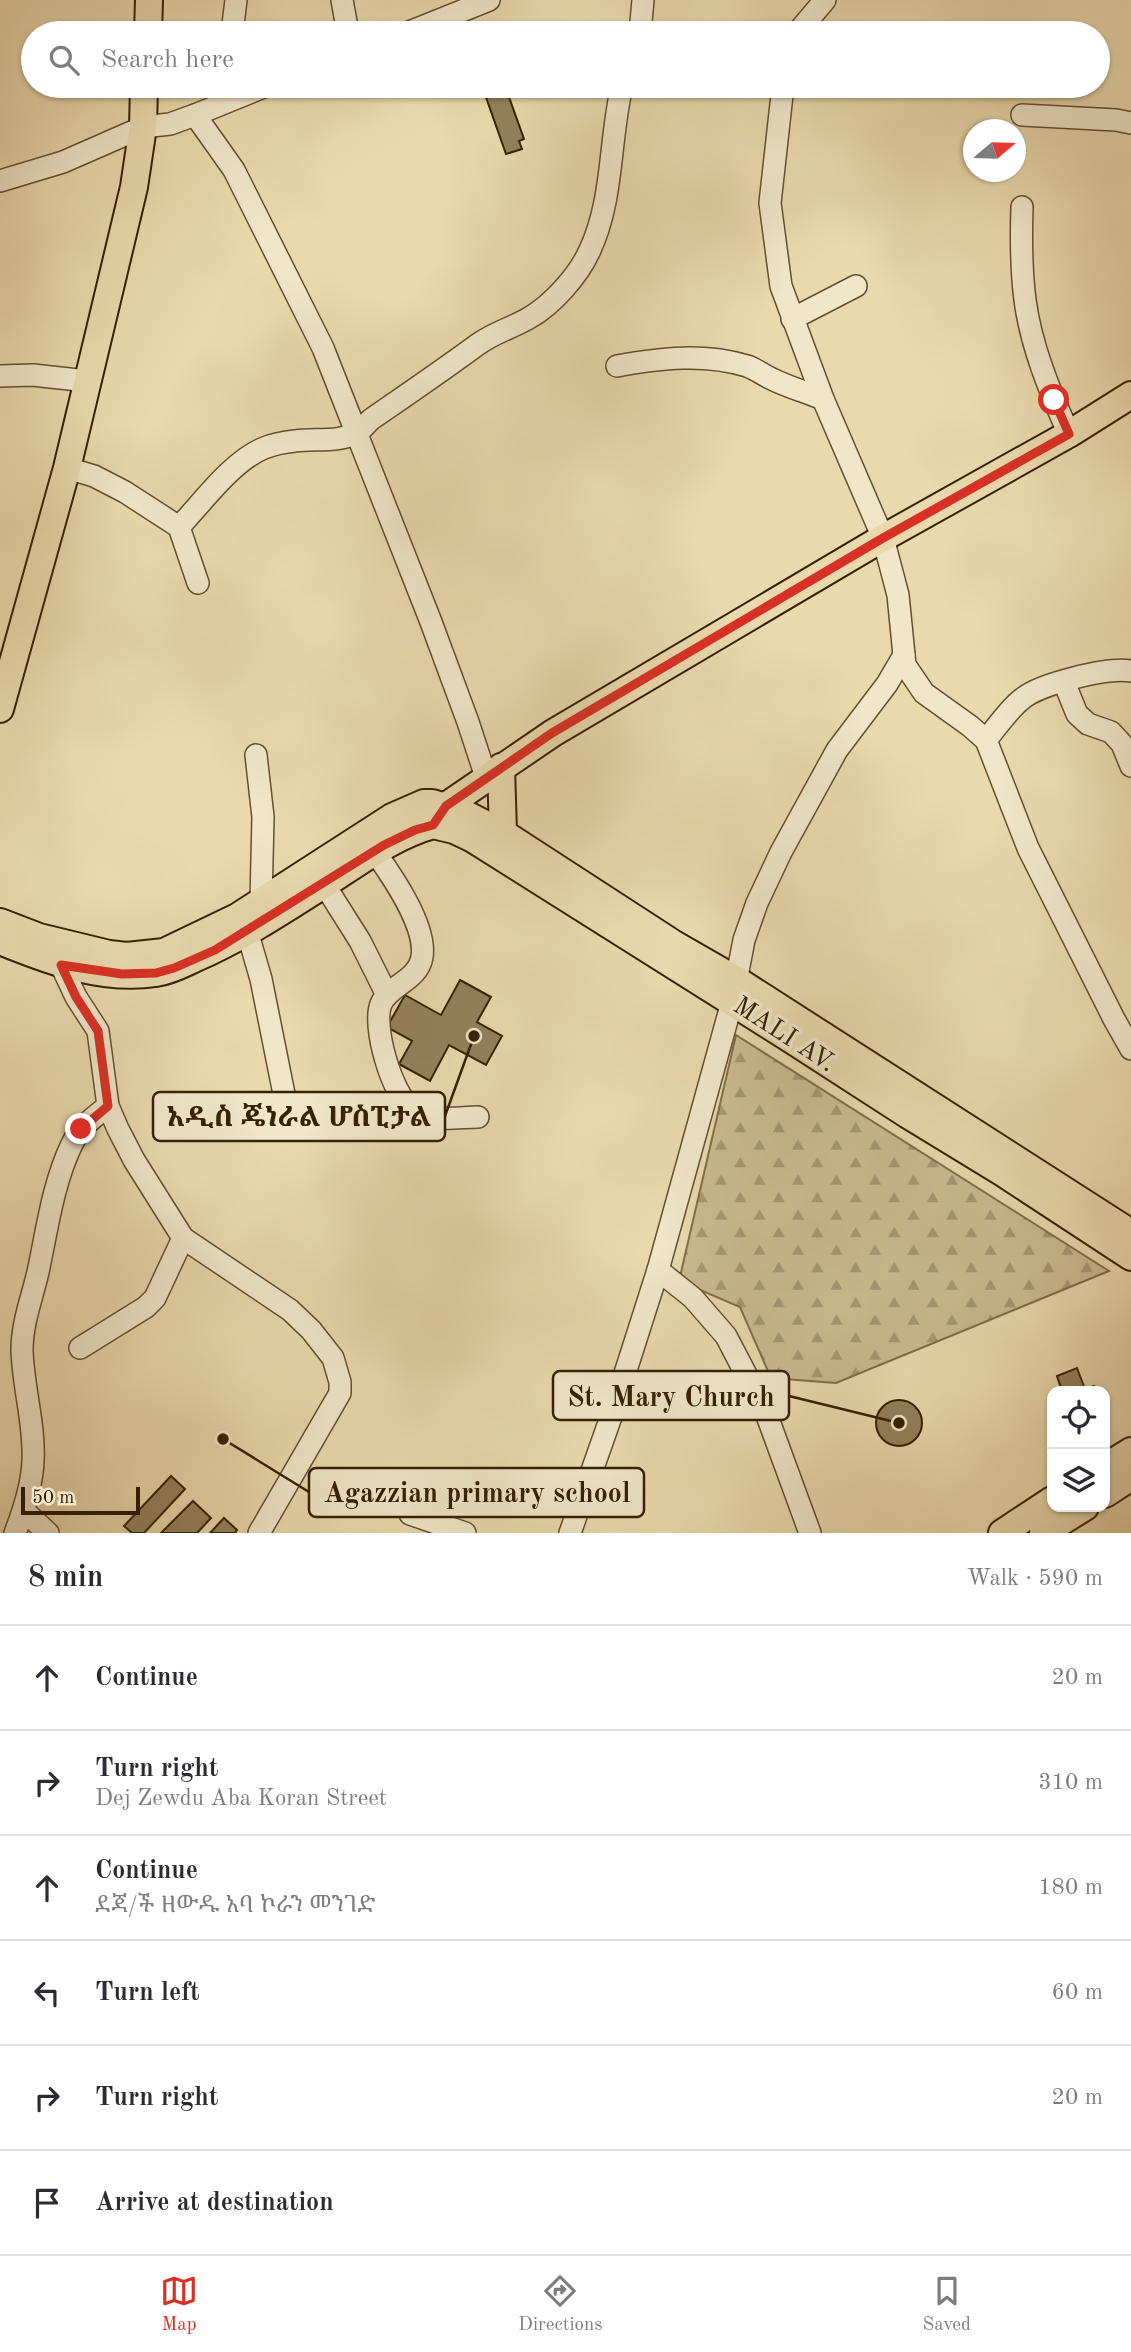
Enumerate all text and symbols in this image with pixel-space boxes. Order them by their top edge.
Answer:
search box [21,21,1110,98]
icon: search [45,41,83,79]
text: Search here [101,47,234,73]
north arrow [963,119,1026,182]
route start [1038,384,1069,415]
street label: MALI AV. [728,993,840,1077]
callout: አዲስ ጄነራል ሆስፒታል [153,1092,445,1141]
text: አዲስ ጄነራል ሆስፒታል [167,1102,432,1133]
route end [65,1113,96,1144]
callout: St. Mary Church [553,1371,789,1420]
text: St. Mary Church [567,1385,775,1413]
map controls [1047,1386,1110,1512]
button: locate [1047,1386,1110,1449]
button: layers [1047,1449,1110,1512]
callout: Agazzian primary school [309,1468,644,1517]
text: Agazzian primary school [323,1481,631,1509]
scale bar [21,1484,140,1516]
text: 50 m [32,1489,74,1508]
text: 8 min [28,1563,103,1593]
text: Walk · 590 m [967,1567,1103,1590]
icon: ahead [28,1659,66,1697]
text: Continue [95,1665,198,1691]
text: 20 m [1052,1666,1103,1689]
text: Turn right [95,1756,218,1782]
icon: right [28,1764,66,1802]
text: 310 m [1038,1771,1103,1794]
text: Dej Zewdu Aba Koran Street [95,1787,387,1810]
text: Continue [95,1858,198,1884]
icon: ahead [28,1869,66,1907]
text: 180 m [1038,1876,1103,1899]
text: ደጃ/ች ዘውዱ አባ ኮራን መንገድ [95,1894,375,1917]
icon: left [28,1974,66,2012]
text: Turn left [95,1980,200,2006]
text: 60 m [1052,1981,1103,2004]
icon: right [28,2079,66,2117]
text: Turn right [95,2085,218,2111]
text: 20 m [1052,2086,1103,2109]
icon: arrive [28,2184,66,2222]
text: Arrive at destination [95,2190,334,2216]
tab: Map [160,2272,198,2337]
tab: Directions [518,2272,603,2337]
tab: Saved [923,2272,971,2337]

